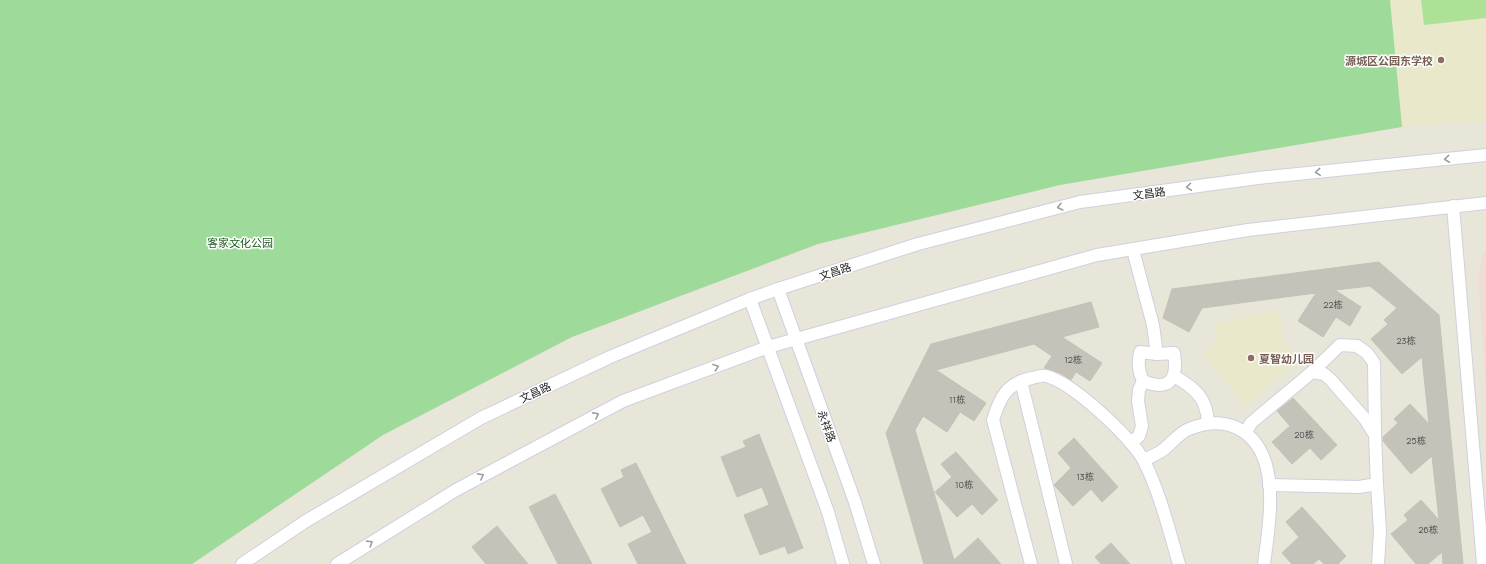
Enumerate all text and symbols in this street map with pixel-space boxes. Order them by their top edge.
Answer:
place label: 源城区公园东学校 [1345,53,1433,68]
marker: 源城区公园东学校 [1436,55,1446,65]
one-way arrow [1444,154,1450,163]
one-way arrow [1315,168,1321,177]
one-way arrow [1186,182,1192,191]
street label: 文昌路 [1132,183,1166,203]
one-way arrow [1057,202,1064,211]
park label: 客家文化公园 [207,235,273,250]
street label: 文昌路 [817,259,853,283]
house number: 22栋 [1323,298,1343,311]
house number: 23栋 [1396,334,1416,347]
place label: 夏智幼儿园 [1259,351,1314,366]
house number: 12栋 [1064,353,1082,366]
marker: 夏智幼儿园 [1246,353,1256,363]
one-way arrow [713,363,720,371]
street label: 文昌路 [517,378,553,406]
house number: 11栋 [949,393,965,406]
street label: 永祥路 [814,408,840,444]
one-way arrow [592,413,599,420]
house number: 20栋 [1294,428,1314,441]
house number: 25栋 [1406,434,1426,447]
house number: 13栋 [1076,470,1094,483]
one-way arrow [477,473,484,481]
house number: 10栋 [955,478,973,491]
house number: 26栋 [1418,523,1438,536]
one-way arrow [366,541,373,548]

